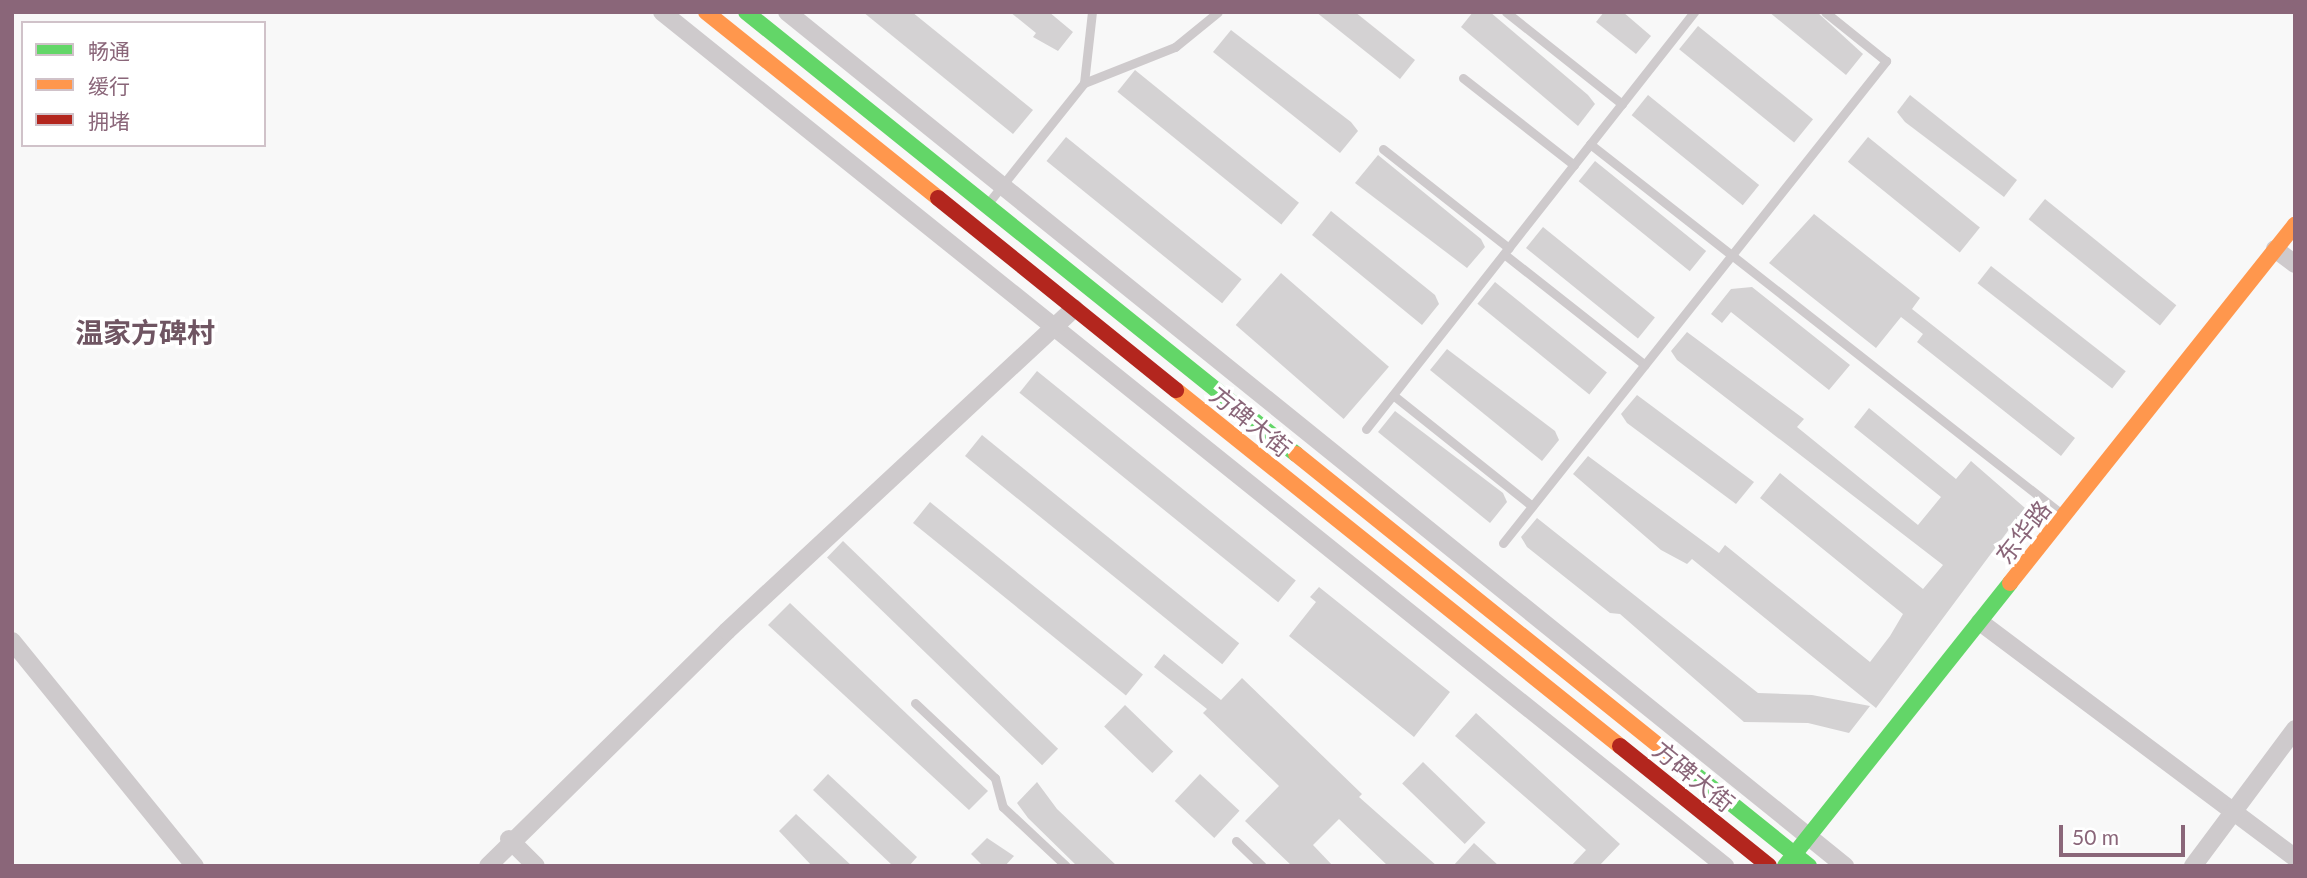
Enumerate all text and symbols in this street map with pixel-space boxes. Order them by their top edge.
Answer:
legend [21,21,266,147]
text: 畅通 [88,38,130,63]
text: 缓行 [88,73,130,98]
text: 拥堵 [88,108,130,133]
district label: 温家方碑村 [75,315,215,349]
street label: 方碑大街 [1205,380,1297,462]
street label: 东华路 [1989,495,2057,569]
street label: 方碑大街 [1648,735,1740,817]
scale bar [2062,812,2188,856]
text: 50 m [2072,824,2119,849]

